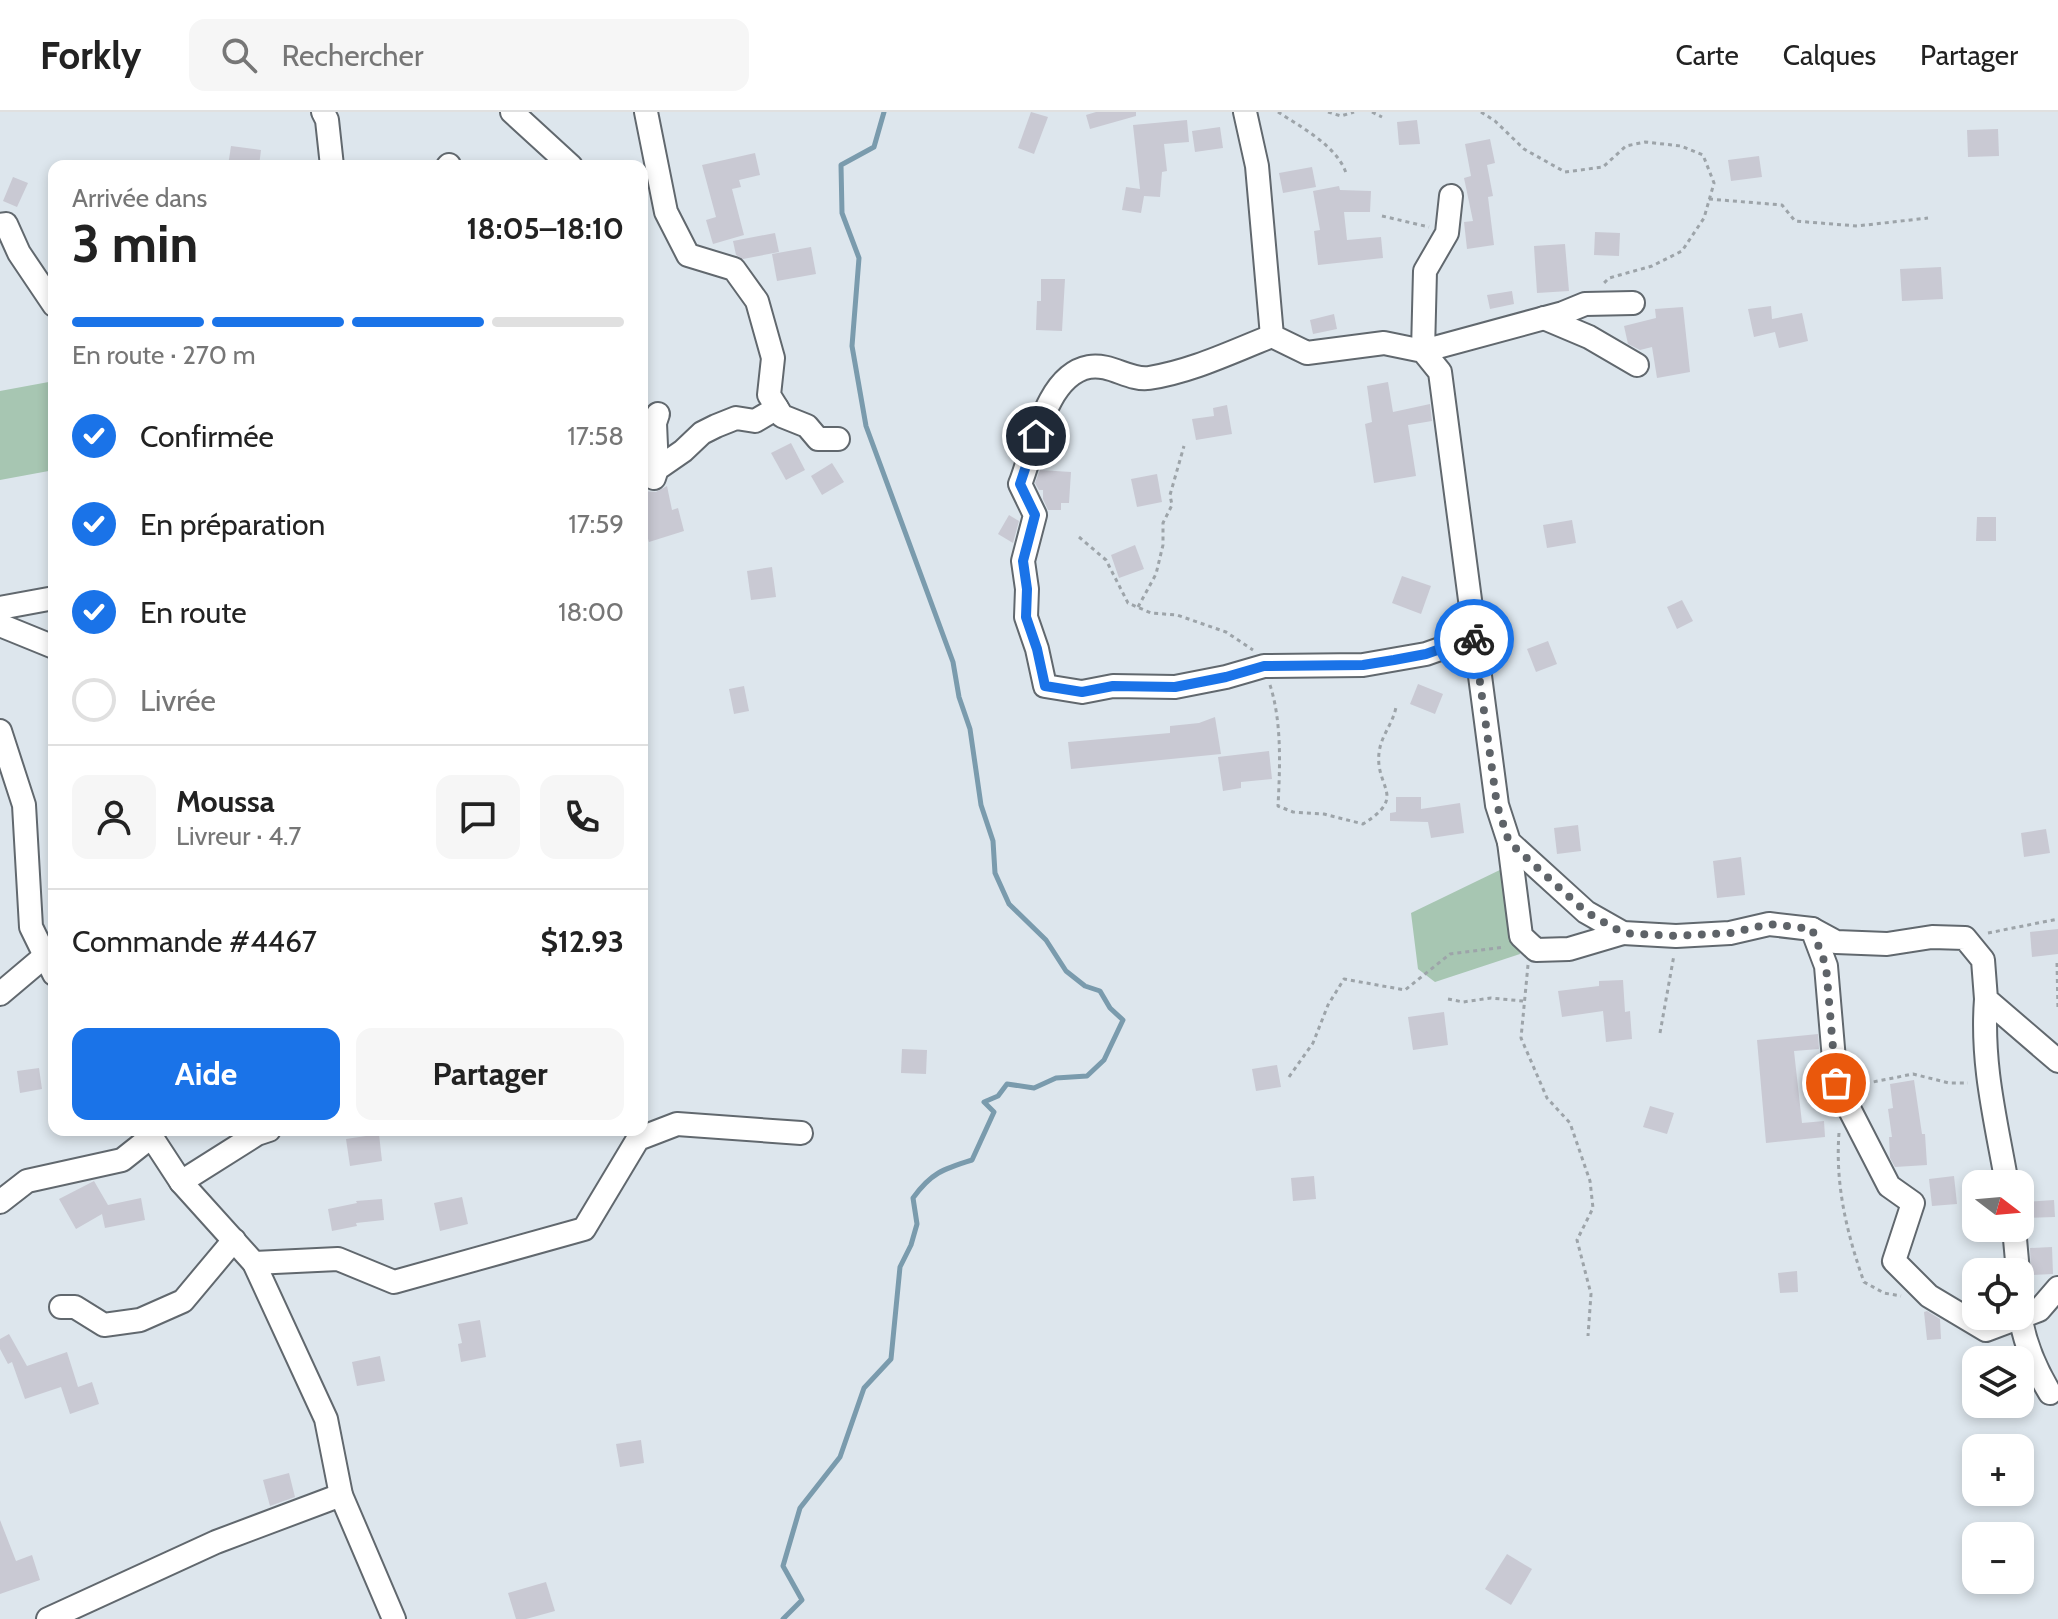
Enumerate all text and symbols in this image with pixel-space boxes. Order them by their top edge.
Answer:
search box [189,19,749,91]
text: Forkly [40,32,141,79]
icon: search [217,33,261,77]
text: Rechercher [281,37,423,74]
text: Carte [1676,38,1739,72]
text: Calques [1783,38,1876,72]
text: Partager [1920,38,2018,72]
text: Arrivée dans [72,182,207,214]
text: 18:05–18:10 [467,210,624,247]
text: 3 min [72,212,198,275]
text: En route · 270 m [72,339,255,371]
pin [1002,402,1070,470]
icon: check [72,414,116,458]
icon: home [1014,414,1058,458]
text: Confirmée [140,418,274,455]
text: 17:58 [567,420,624,452]
icon: check [72,502,116,546]
text: En préparation [140,506,325,543]
text: 17:59 [568,508,624,540]
icon: check [72,590,116,634]
text: En route [140,594,247,631]
text: 18:00 [558,596,624,628]
courier [1434,599,1514,679]
icon: bike [1452,617,1496,661]
text: Livrée [140,682,216,719]
button: person [72,775,156,859]
button: chat [436,775,520,859]
button: phone [540,775,624,859]
text: Moussa [176,783,275,820]
text: Livreur · 4.7 [176,820,301,852]
text: Commande #4467 [72,923,317,960]
text: $12.93 [540,923,624,960]
button: Aide [72,1028,340,1120]
button: Partager [356,1028,624,1120]
pin [1802,1049,1870,1117]
icon: bag [1814,1061,1858,1105]
north arrow [1962,1170,2034,1242]
map controls [1962,1170,2034,1594]
button: locate [1962,1258,2034,1330]
button: layers [1962,1346,2034,1418]
button: + [1962,1434,2034,1506]
button: − [1962,1522,2034,1594]

